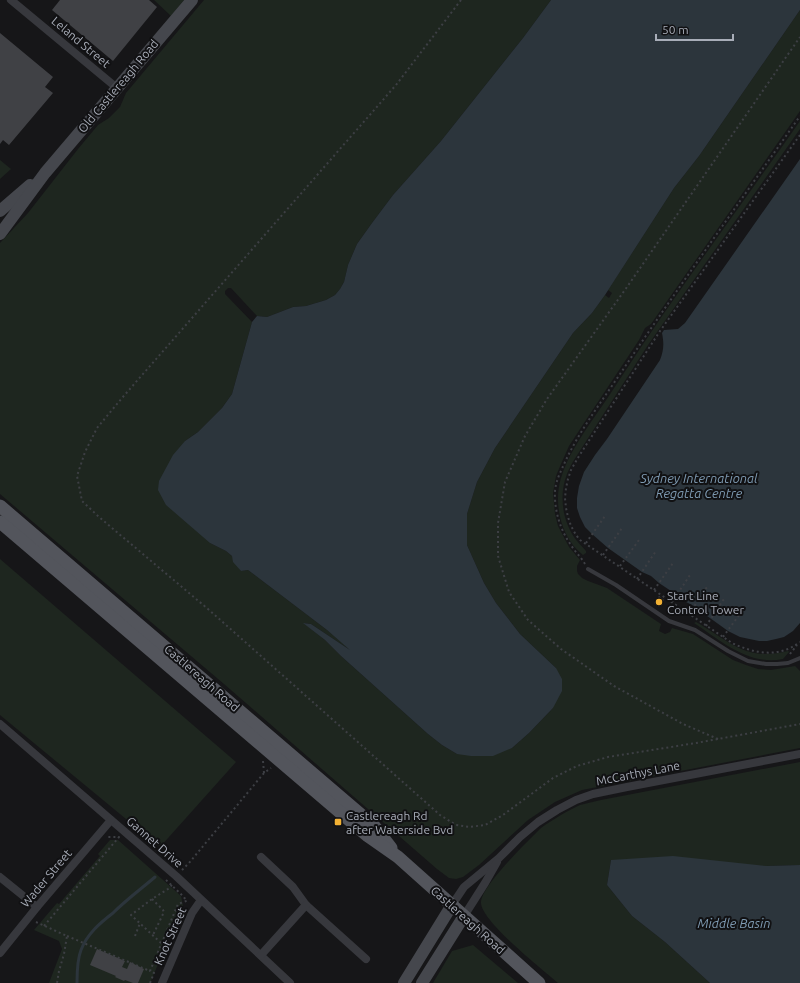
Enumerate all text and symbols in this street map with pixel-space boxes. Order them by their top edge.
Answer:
street label: Leland Street [49,14,113,70]
scale bar [656,16,733,42]
text: 50 m [662,23,689,36]
street label: Old Castlereagh Road [75,37,161,135]
water label: Sydney International Regatta Centre [639,471,758,500]
place label: Start Line Control Tower [667,589,744,616]
marker: Start Line Control Tower [654,597,664,607]
street label: Castlereagh Road [162,642,242,714]
street label: McCarthys Lane [595,759,681,787]
place label: Castlereagh Rd after Waterside Bvd [346,809,453,836]
street label: Gannet Drive [124,814,186,870]
marker: Castlereagh Rd after Waterside Bvd [333,817,343,827]
street label: Wader Street [18,846,74,910]
street label: Castlereagh Road [428,883,508,957]
street label: Knot Street [151,905,189,967]
water label: Middle Basin [698,916,770,930]

